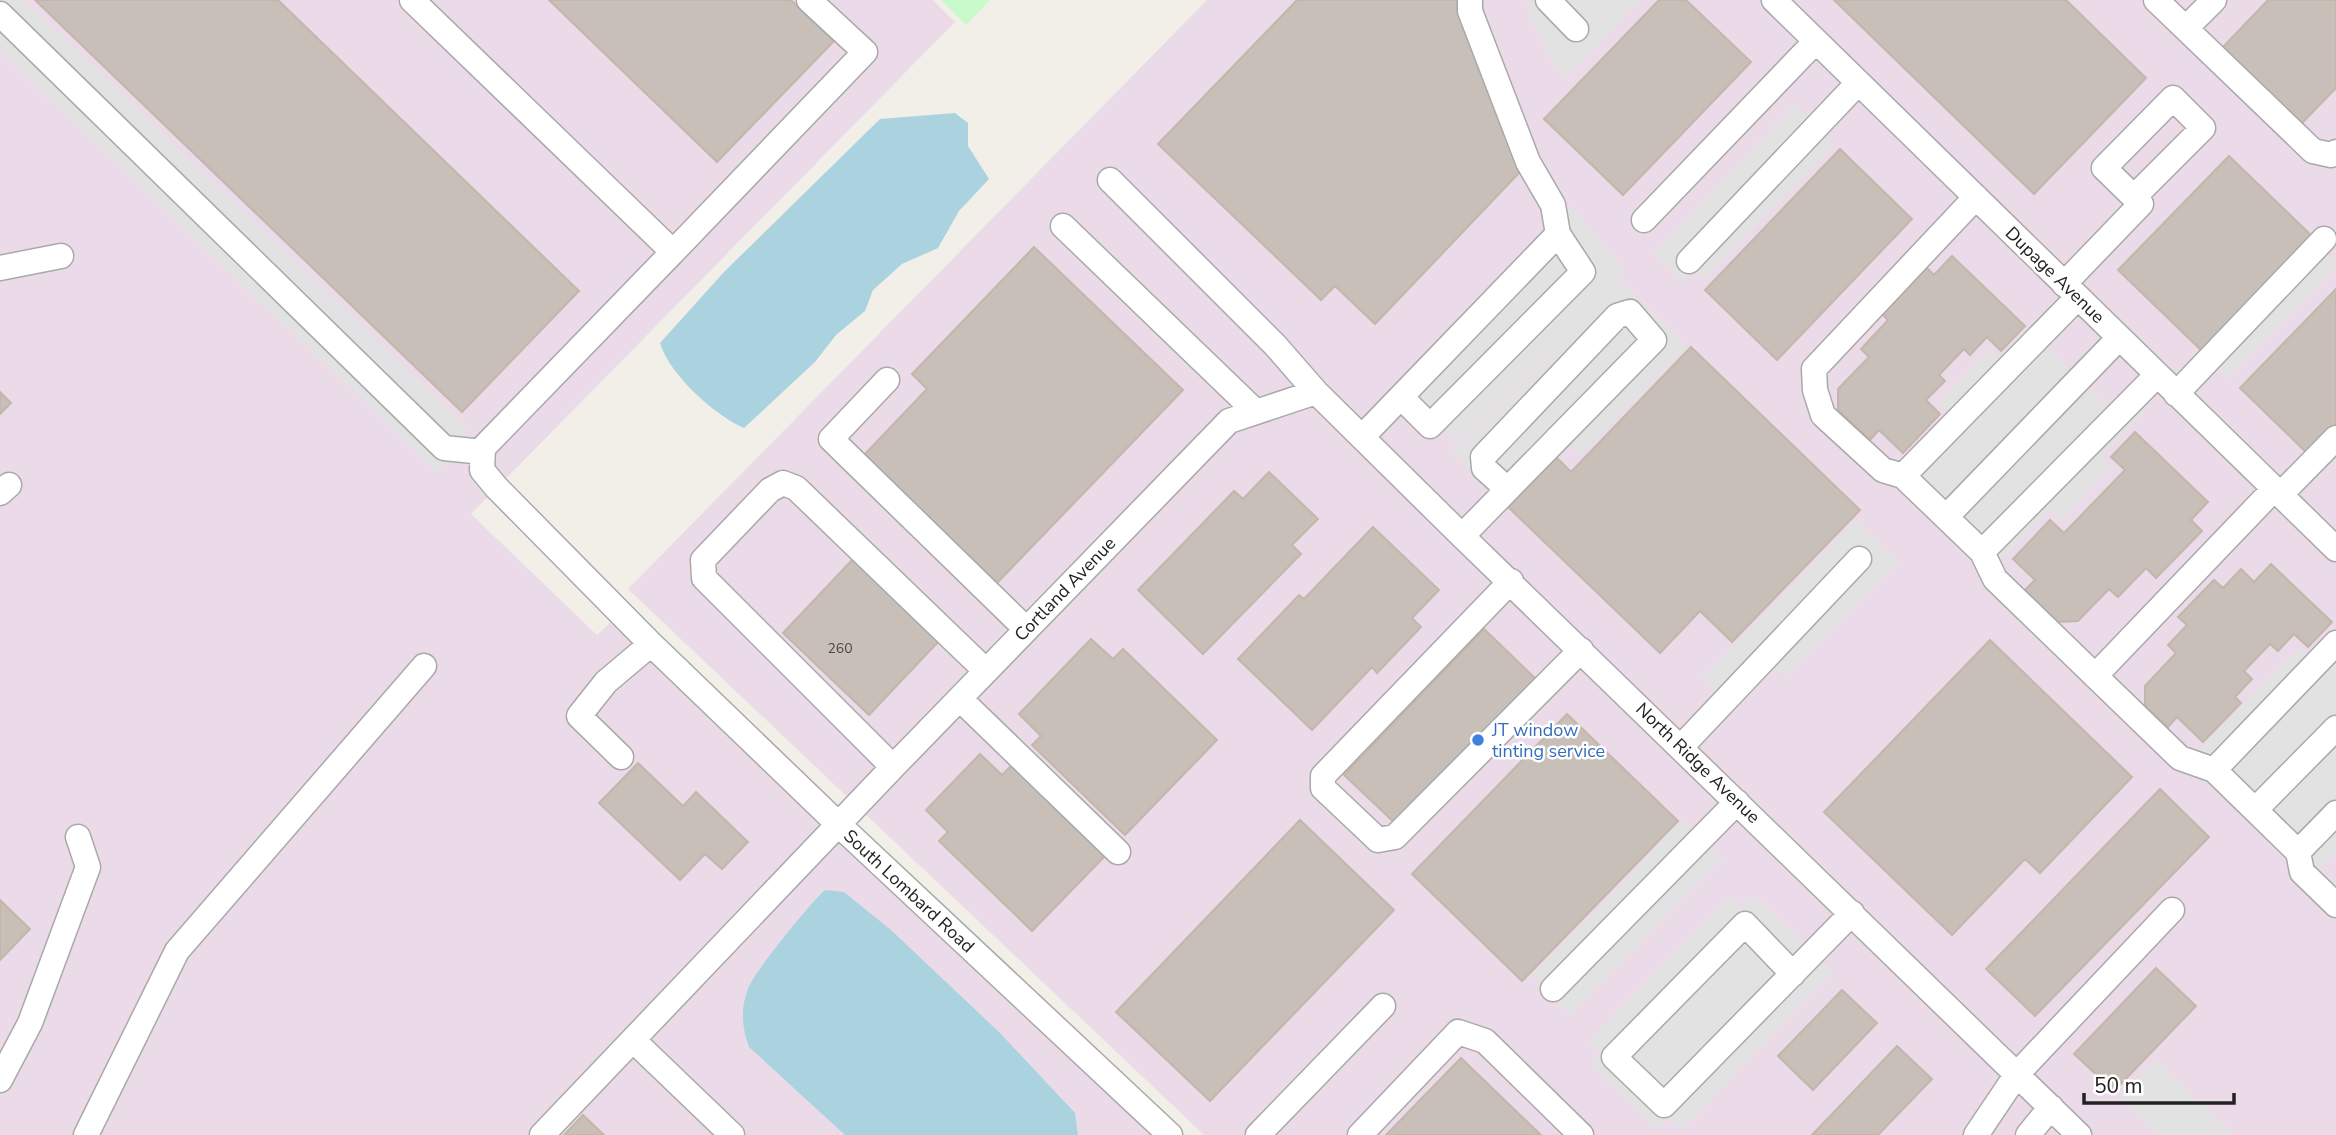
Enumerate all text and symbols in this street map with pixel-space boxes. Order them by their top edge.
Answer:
street label: Dupage Avenue [2000,221,2110,329]
street label: Cortland Avenue [1009,532,1121,646]
house number: 260 [827,639,853,658]
street label: North Ridge Avenue [1631,697,1765,829]
place label: JT window tinting service [1491,718,1605,763]
marker: JT window tinting service [1470,732,1486,748]
street label: South Lombard Road [838,824,980,958]
scale bar [2084,1062,2234,1106]
text: 50 m [2094,1072,2143,1100]

